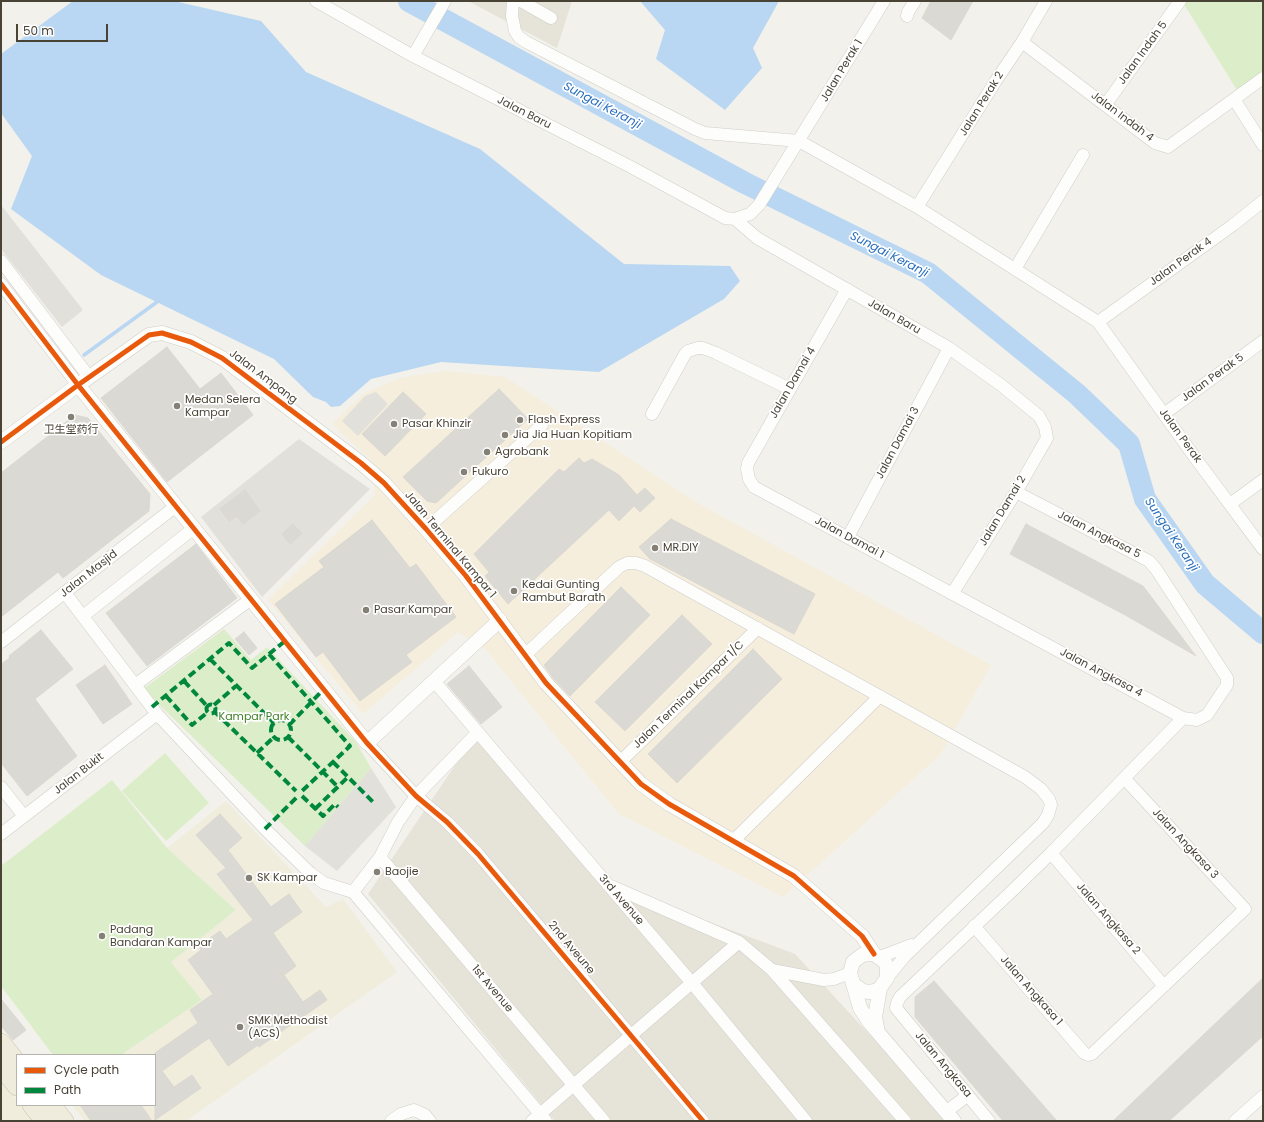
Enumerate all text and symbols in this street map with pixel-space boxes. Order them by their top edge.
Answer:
scale bar [18,16,110,42]
street label: Jalan Indah 5 [1116,19,1170,87]
text: 50 m [23,22,54,39]
street label: Jalan Perak 1 [818,37,866,105]
street label: Jalan Perak 2 [957,70,1007,138]
water label: Sungai Keranji [561,79,643,133]
street label: Jalan Indah 4 [1088,89,1156,145]
street label: Jalan Baru [495,94,553,132]
water label: Sungai Keranji [847,229,931,281]
street label: Jalan Perak 4 [1147,235,1215,289]
street label: Jalan Baru [865,297,923,337]
street label: Jalan Damai 4 [767,345,819,421]
street label: Jalan Ampang [226,347,300,407]
street label: Jalan Perak 5 [1179,351,1247,405]
place label: Medan Selera Kampar [185,393,260,419]
marker: Medan Selera Kampar [172,401,182,411]
street label: Jalan Damai 3 [874,405,922,481]
street label: Jalan Perak [1156,406,1204,466]
marker: 卫生堂药行 [66,412,76,422]
place label: Flash Express [528,413,600,427]
marker: Flash Express [515,415,525,425]
place label: Pasar Khinzir [402,417,471,431]
marker: Pasar Khinzir [389,419,399,429]
place label: 卫生堂药行 [44,423,98,437]
place label: Jia Jia Huan Kopitiam [513,428,632,442]
marker: Jia Jia Huan Kopitiam [500,430,510,440]
place label: Agrobank [495,445,549,459]
marker: Agrobank [482,447,492,457]
place label: Fukuro [472,465,508,479]
marker: Fukuro [459,467,469,477]
street label: Jalan Damai 2 [977,474,1029,548]
street label: Jalan Terminal Kampar 1 [401,489,499,601]
water label: Sungai Keranji [1141,495,1201,575]
street label: Jalan Angkasa 5 [1055,508,1143,562]
street label: Jalan Damai 1 [812,514,886,562]
place label: MR.DIY [663,541,698,555]
marker: MR.DIY [650,543,660,553]
street label: Jalan Masjid [58,548,120,600]
place label: Kedai Gunting Rambut Barath [522,578,606,604]
marker: Kedai Gunting Rambut Barath [509,586,519,596]
place label: Pasar Kampar [374,603,452,617]
marker: Pasar Kampar [361,605,371,615]
street label: Jalan Terminal Kampar 1/C [631,639,747,751]
street label: Jalan Angkasa 4 [1058,646,1144,700]
park label: Kampar Park [219,710,289,724]
street label: Jalan Bukit [51,750,107,798]
street label: Jalan Angkasa 3 [1149,806,1221,882]
place label: Baojie [385,865,418,879]
marker: Baojie [372,867,382,877]
place label: SK Kampar [257,871,317,885]
street label: 3rd Avenue [596,872,646,928]
marker: SK Kampar [244,873,254,883]
street label: Jalan Angkasa 2 [1073,880,1143,958]
street label: 2nd Aveune [545,919,597,977]
place label: Padang Bandaran Kampar [110,923,212,949]
marker: Padang Bandaran Kampar [97,931,107,941]
street label: Jalan Angkasa 1 [997,953,1065,1029]
street label: 1st Avenue [468,963,516,1015]
place label: SMK Methodist (ACS) [248,1014,328,1040]
marker: SMK Methodist (ACS) [235,1022,245,1032]
street label: Jalan Angkasa [912,1030,974,1100]
legend [16,1054,156,1106]
text: Cycle path [54,1061,119,1078]
text: Path [54,1081,81,1098]

